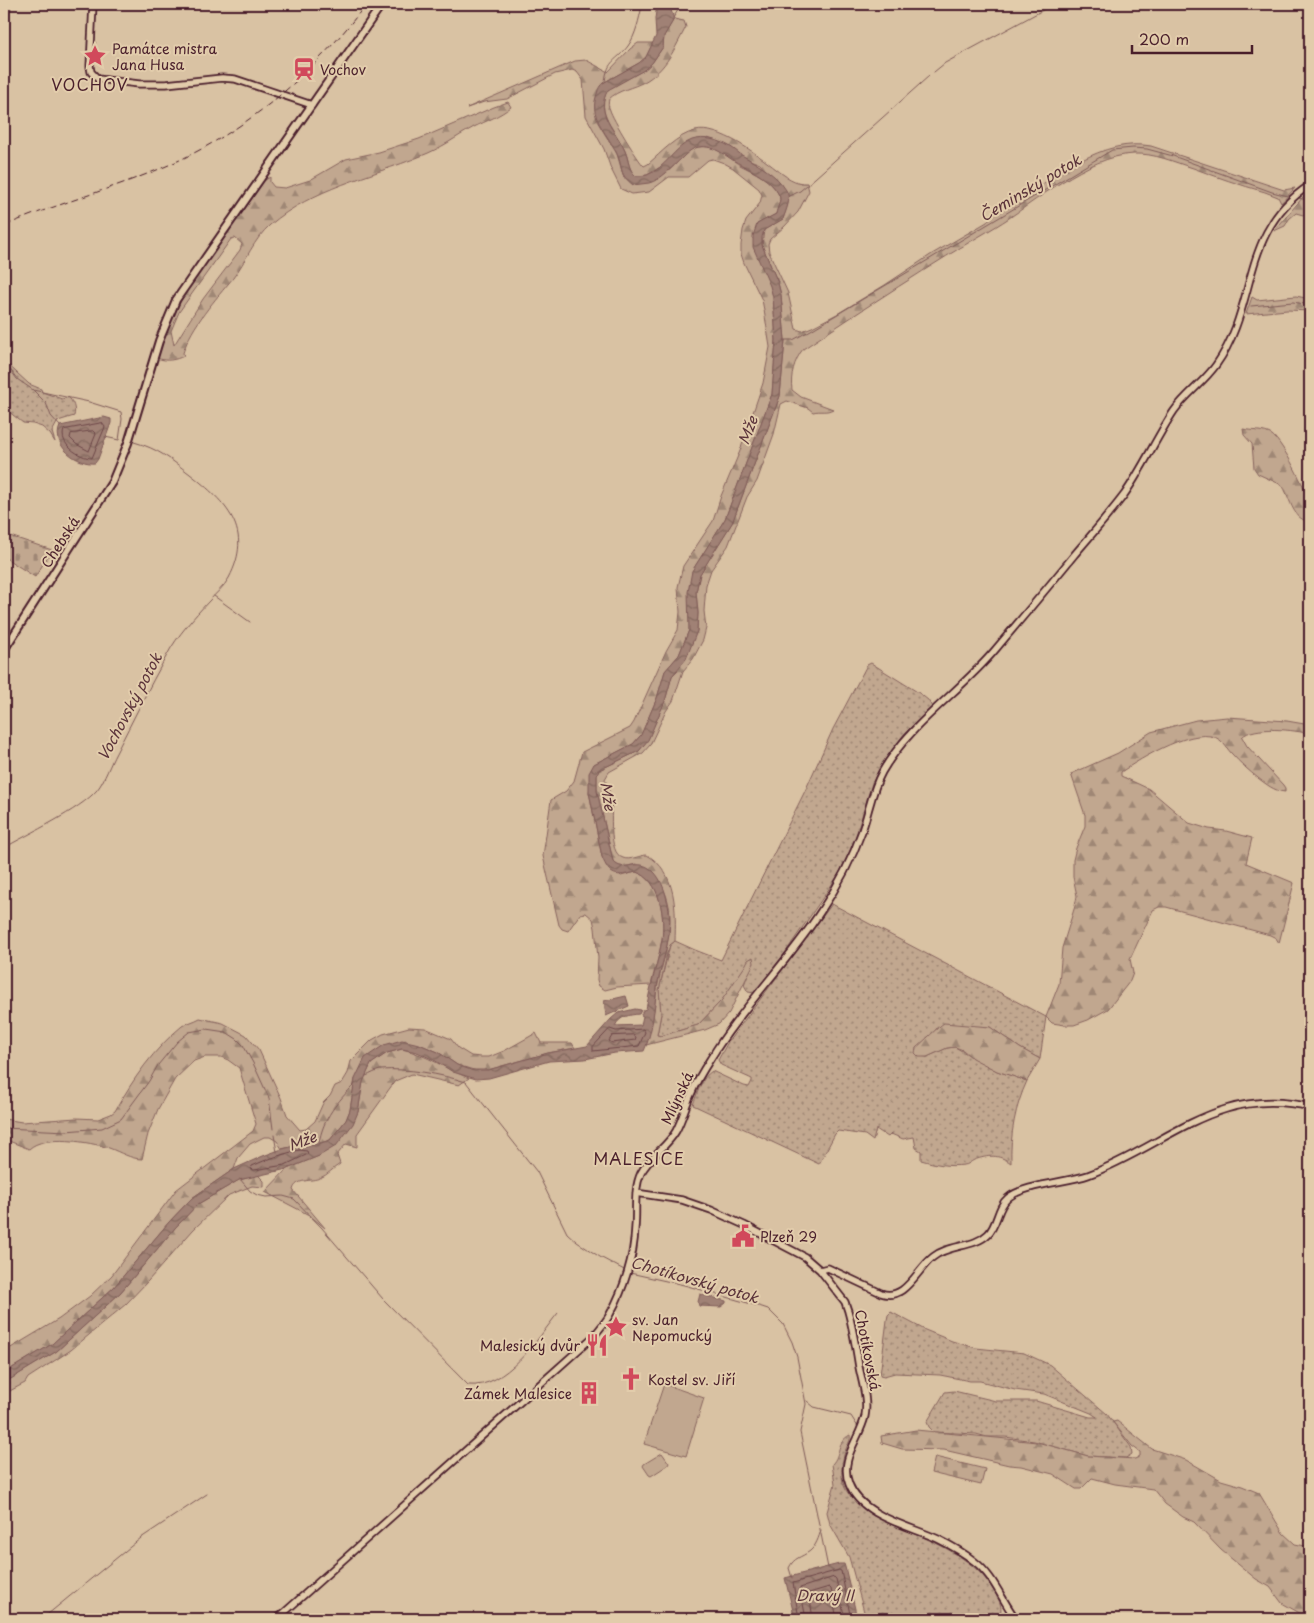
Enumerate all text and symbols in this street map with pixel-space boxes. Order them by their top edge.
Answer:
scale bar [1132,22,1252,54]
text: 200 m [1139,27,1189,50]
place label: Památce mistra Jana Husa [112,38,217,75]
place icon: Památce mistra Jana Husa [82,43,108,69]
station icon: Vochov [291,56,317,82]
place label: Vochov [320,59,366,80]
district label: VOCHOV [51,72,129,96]
water label: Čeminský potok [975,147,1086,227]
water label: Mže [731,411,763,448]
street label: Chebská [35,512,85,572]
water label: Vochovský potok [91,648,167,764]
water label: Mže [595,780,623,813]
street label: Mlýnská [656,1068,699,1128]
water label: Mže [284,1124,320,1156]
district label: MALESICE [593,1146,685,1170]
public building icon: Plzeň 29 [730,1223,756,1249]
place label: Plzeň 29 [760,1226,817,1247]
water label: Chotíkovský potok [628,1250,762,1308]
street label: Chotíkovská [850,1308,886,1393]
place label: sv. Jan Nepomucký [632,1309,712,1346]
place icon: sv. Jan Nepomucký [603,1314,629,1340]
restaurant icon: Malesický dvůr [584,1332,610,1358]
place label: Malesický dvůr [480,1335,580,1356]
church icon: Kostel sv. Jiří [618,1366,644,1392]
place label: Kostel sv. Jiří [648,1369,735,1390]
building icon: Zámek Malesice [576,1380,602,1406]
place label: Zámek Malesice [464,1383,572,1404]
water label: Dravý II [796,1583,856,1606]

